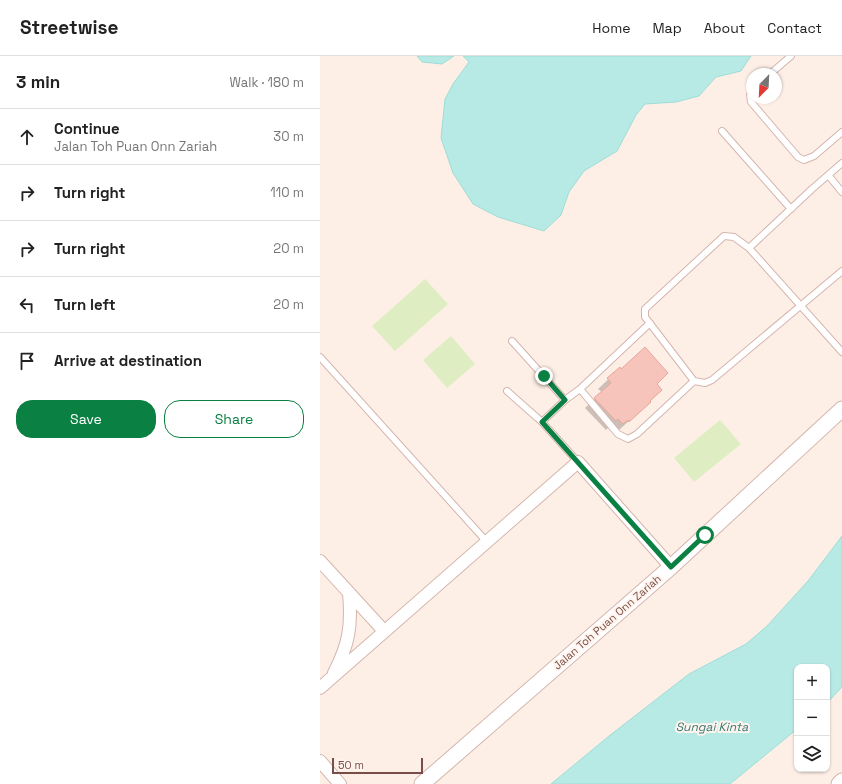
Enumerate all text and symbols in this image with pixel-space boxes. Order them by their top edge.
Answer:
text: Streetwise [20,15,119,40]
text: Home [592,19,630,37]
text: Map [652,19,682,37]
text: About [704,19,745,37]
text: Contact [767,19,822,37]
north arrow [746,68,782,104]
text: 3 min [16,71,60,93]
text: Walk · 180 m [230,74,304,91]
text: Continue [54,119,120,138]
icon: ahead [16,126,38,148]
text: 30 m [273,128,304,145]
text: Jalan Toh Puan Onn Zariah [54,138,217,155]
icon: right [16,182,38,204]
text: Turn right [54,183,125,202]
text: 110 m [270,184,304,201]
icon: right [16,238,38,260]
text: Turn right [54,239,125,258]
text: 20 m [273,240,304,257]
icon: left [16,294,38,316]
text: Turn left [54,295,116,314]
text: 20 m [273,296,304,313]
icon: arrive [16,350,38,372]
text: Arrive at destination [54,351,202,370]
route end [535,367,553,385]
button: Save [16,400,156,438]
button: Share [164,400,304,438]
route start [696,526,714,544]
street label: Jalan Toh Puan Onn Zariah [550,571,664,673]
map controls [794,664,830,772]
button: + [794,664,830,700]
button: − [794,700,830,736]
water label: Sungai Kinta [676,719,748,735]
button: layers [794,736,830,772]
scale bar [332,756,423,775]
text: 50 m [338,758,364,772]

